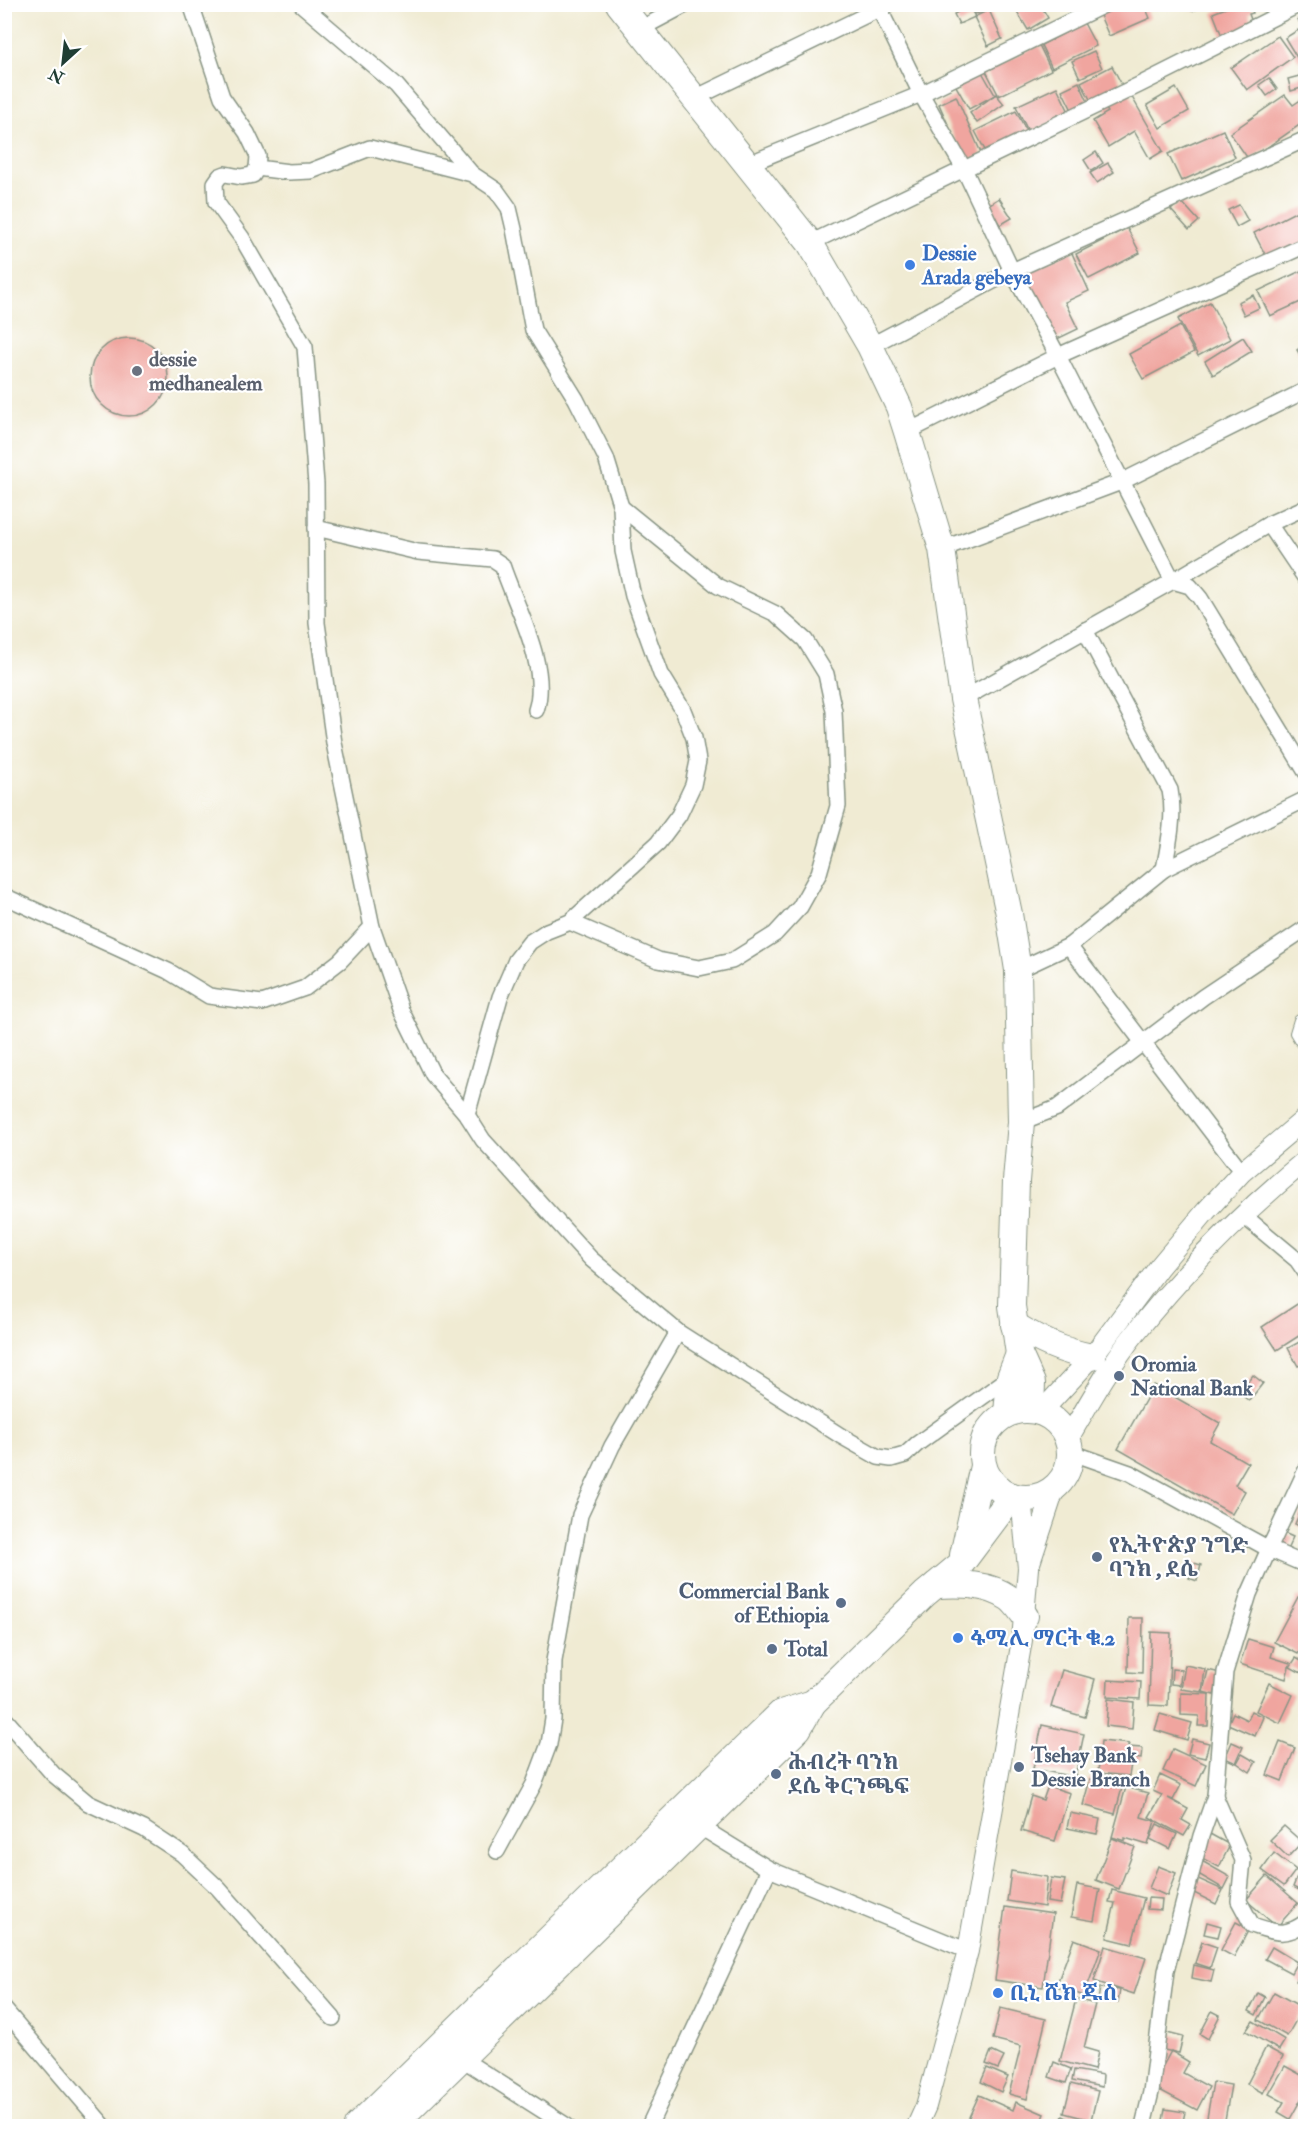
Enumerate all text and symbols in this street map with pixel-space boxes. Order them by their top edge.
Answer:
north arrow [33,33,93,93]
text: N [45,63,68,88]
place label: Dessie Arada gebeya [921,240,1033,291]
marker: Dessie Arada gebeya [903,258,917,272]
place label: dessie medhanealem [149,346,263,397]
marker: dessie medhanealem [130,364,144,378]
place label: Oromia National Bank [1130,1351,1254,1402]
marker: Oromia National Bank [1112,1369,1126,1383]
place label: የኢትዮጵያ ንግድ ባንክ , ደሴ [1109,1532,1249,1583]
marker: የኢትዮጵያ ንግድ ባንክ , ደሴ [1090,1550,1104,1564]
place label: Commercial Bank of Ethiopia [679,1578,830,1629]
marker: Commercial Bank of Ethiopia [834,1596,848,1610]
place label: ፋሚሊ ማርት ቁ.2 [970,1625,1116,1652]
marker: ፋሚሊ ማርት ቁ.2 [951,1631,965,1645]
place label: Total [783,1636,828,1663]
marker: Total [765,1642,779,1656]
place label: Tsehay Bank Dessie Branch [1030,1742,1150,1793]
place label: ሕብረት ባንክ ደሴ ቅርንጫፍ [788,1749,909,1800]
marker: Tsehay Bank Dessie Branch [1012,1760,1026,1774]
marker: ሕብረት ባንክ ደሴ ቅርንጫፍ [769,1767,783,1781]
place label: ቢኒ ሼክ ጁስ [1010,1980,1117,2007]
marker: ቢኒ ሼክ ጁስ [991,1986,1005,2000]

